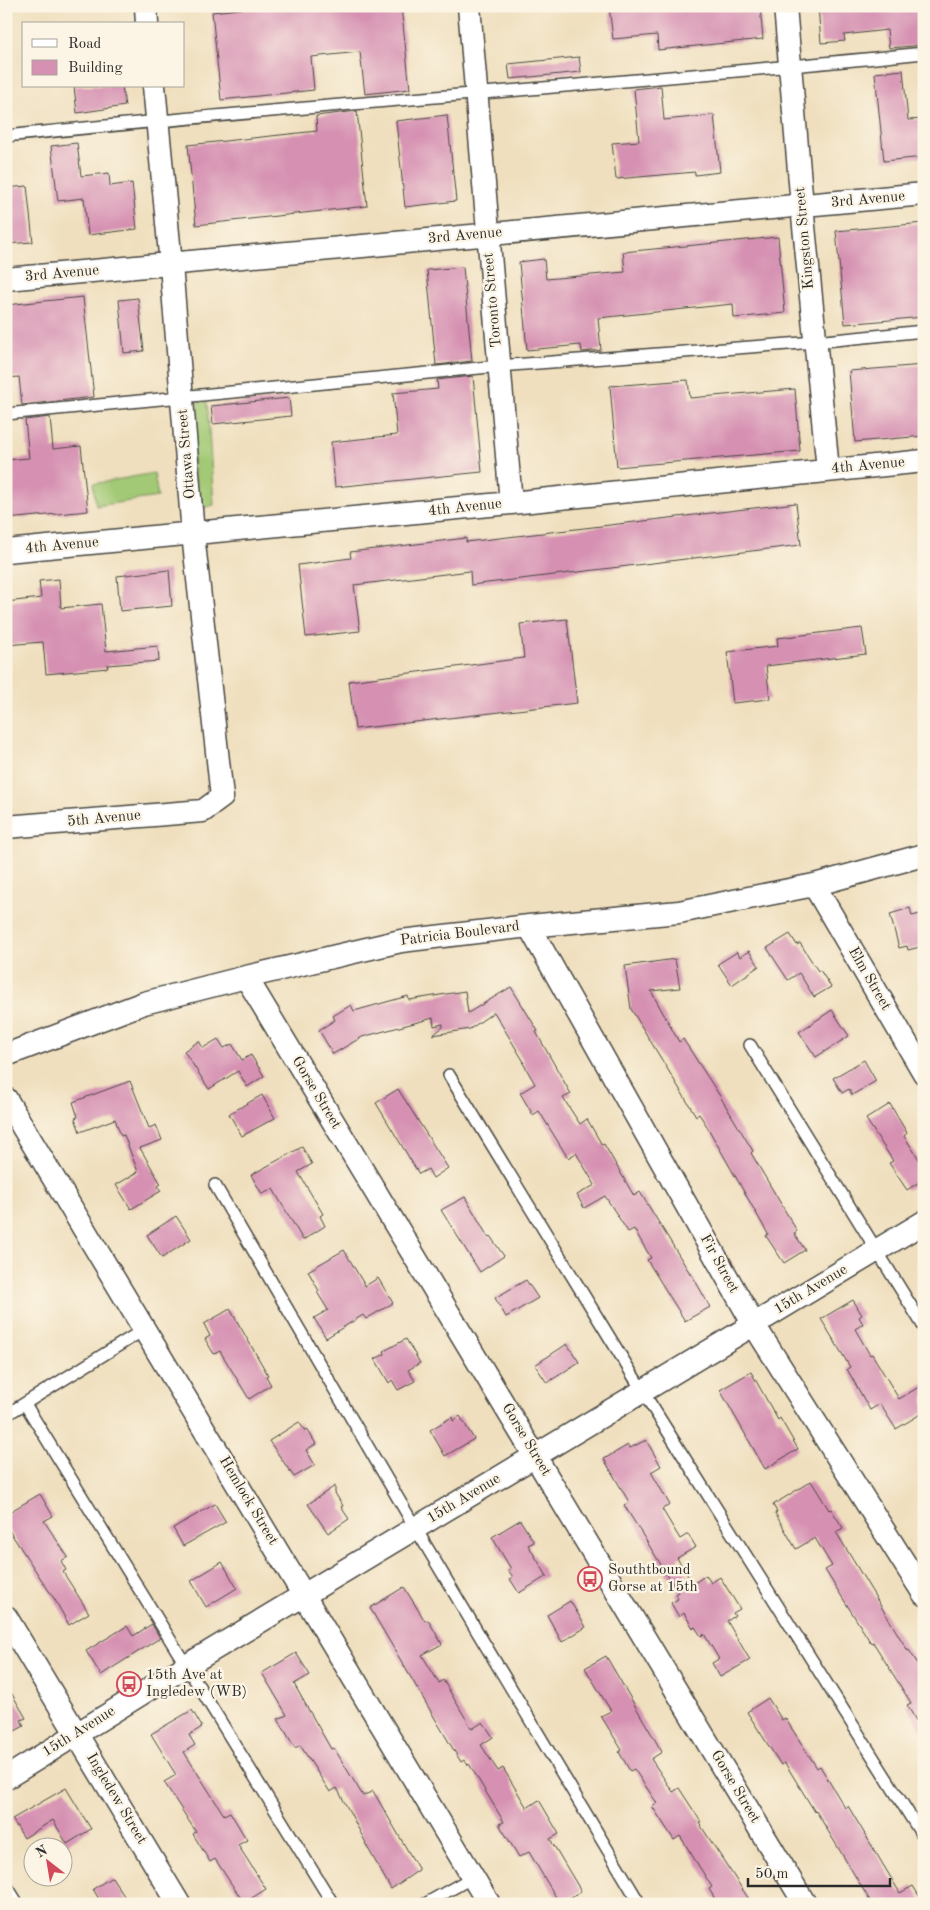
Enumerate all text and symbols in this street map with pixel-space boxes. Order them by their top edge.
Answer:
legend [22,22,185,88]
text: Road [68,37,102,52]
text: Building [68,61,123,76]
street label: Kingston Street [793,186,817,290]
street label: 3rd Avenue [830,189,906,211]
street label: 3rd Avenue [427,225,503,247]
street label: Toronto Street [481,252,505,348]
street label: 3rd Avenue [24,263,100,285]
street label: Ottawa Street [176,408,198,500]
street label: 4th Avenue [831,455,906,477]
street label: 4th Avenue [427,497,503,519]
street label: 4th Avenue [25,535,100,557]
street label: 5th Avenue [67,808,142,830]
street label: Patricia Boulevard [399,919,521,949]
street label: Elm Street [845,945,893,1013]
street label: Gorse Street [289,1054,343,1132]
street label: Fir Street [697,1232,741,1296]
street label: 15th Avenue [772,1262,850,1318]
street label: Gorse Street [499,1401,553,1479]
street label: Hemlock Street [216,1454,280,1548]
street label: 15th Avenue [425,1471,503,1527]
place label: Southtbound Gorse at 15th [608,1563,698,1595]
bus stop icon: Southtbound Gorse at 15th [577,1566,603,1592]
place label: 15th Ave at Ingledew (WB) [146,1668,247,1700]
bus stop icon: 15th Ave at Ingledew (WB) [116,1671,142,1697]
street label: 15th Avenue [40,1704,118,1760]
street label: Gorse Street [708,1748,762,1826]
street label: Ingledew Street [83,1751,149,1847]
north arrow [22,1838,72,1888]
text: N [34,1843,50,1860]
scale bar [748,1855,890,1887]
text: 50 m [755,1867,789,1882]

